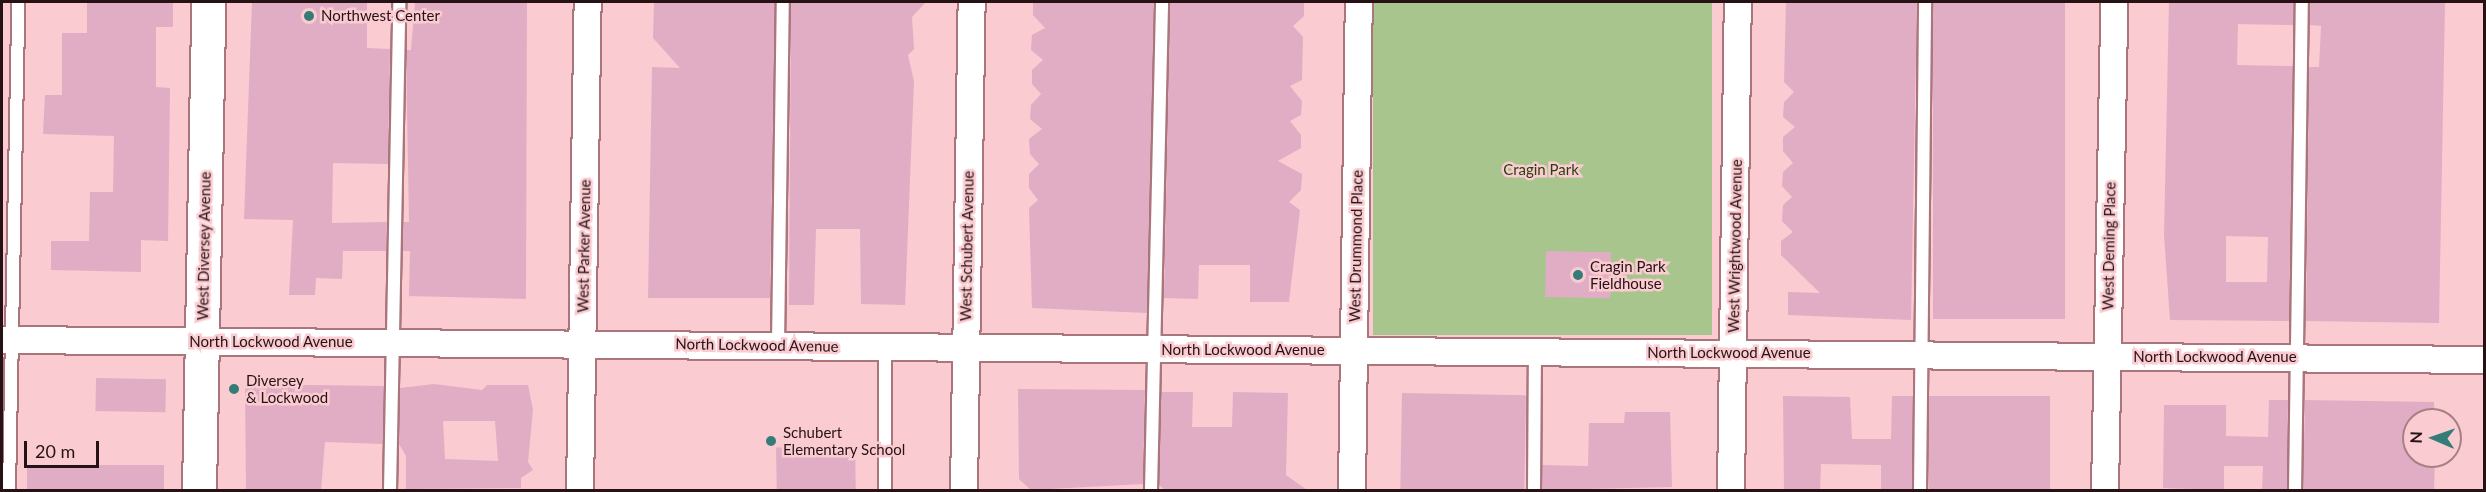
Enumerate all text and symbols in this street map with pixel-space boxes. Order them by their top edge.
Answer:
place label: Northwest Center [321,7,440,25]
marker: Northwest Center [302,9,316,23]
street label: West Wrightwood Avenue [1724,159,1746,333]
park label: Cragin Park [1503,161,1579,179]
street label: West Schubert Avenue [957,170,977,322]
street label: West Drummond Place [1346,170,1366,322]
street label: West Diversey Avenue [194,171,214,321]
street label: West Parker Avenue [574,179,594,313]
street label: West Deming Place [2099,182,2119,310]
place label: Cragin Park Fieldhouse [1590,257,1666,292]
marker: Cragin Park Fieldhouse [1571,268,1585,282]
street label: North Lockwood Avenue [189,333,353,351]
street label: North Lockwood Avenue [675,335,839,355]
street label: North Lockwood Avenue [1161,341,1325,359]
street label: North Lockwood Avenue [1647,344,1811,362]
street label: North Lockwood Avenue [2133,348,2297,366]
place label: Diversey & Lockwood [246,371,328,406]
marker: Diversey & Lockwood [227,382,241,396]
north arrow [2402,408,2462,468]
place label: Schubert Elementary School [783,423,906,458]
scale bar [27,429,102,467]
text: N [2406,431,2425,444]
marker: Schubert Elementary School [764,434,778,448]
text: 20 m [35,440,75,462]

